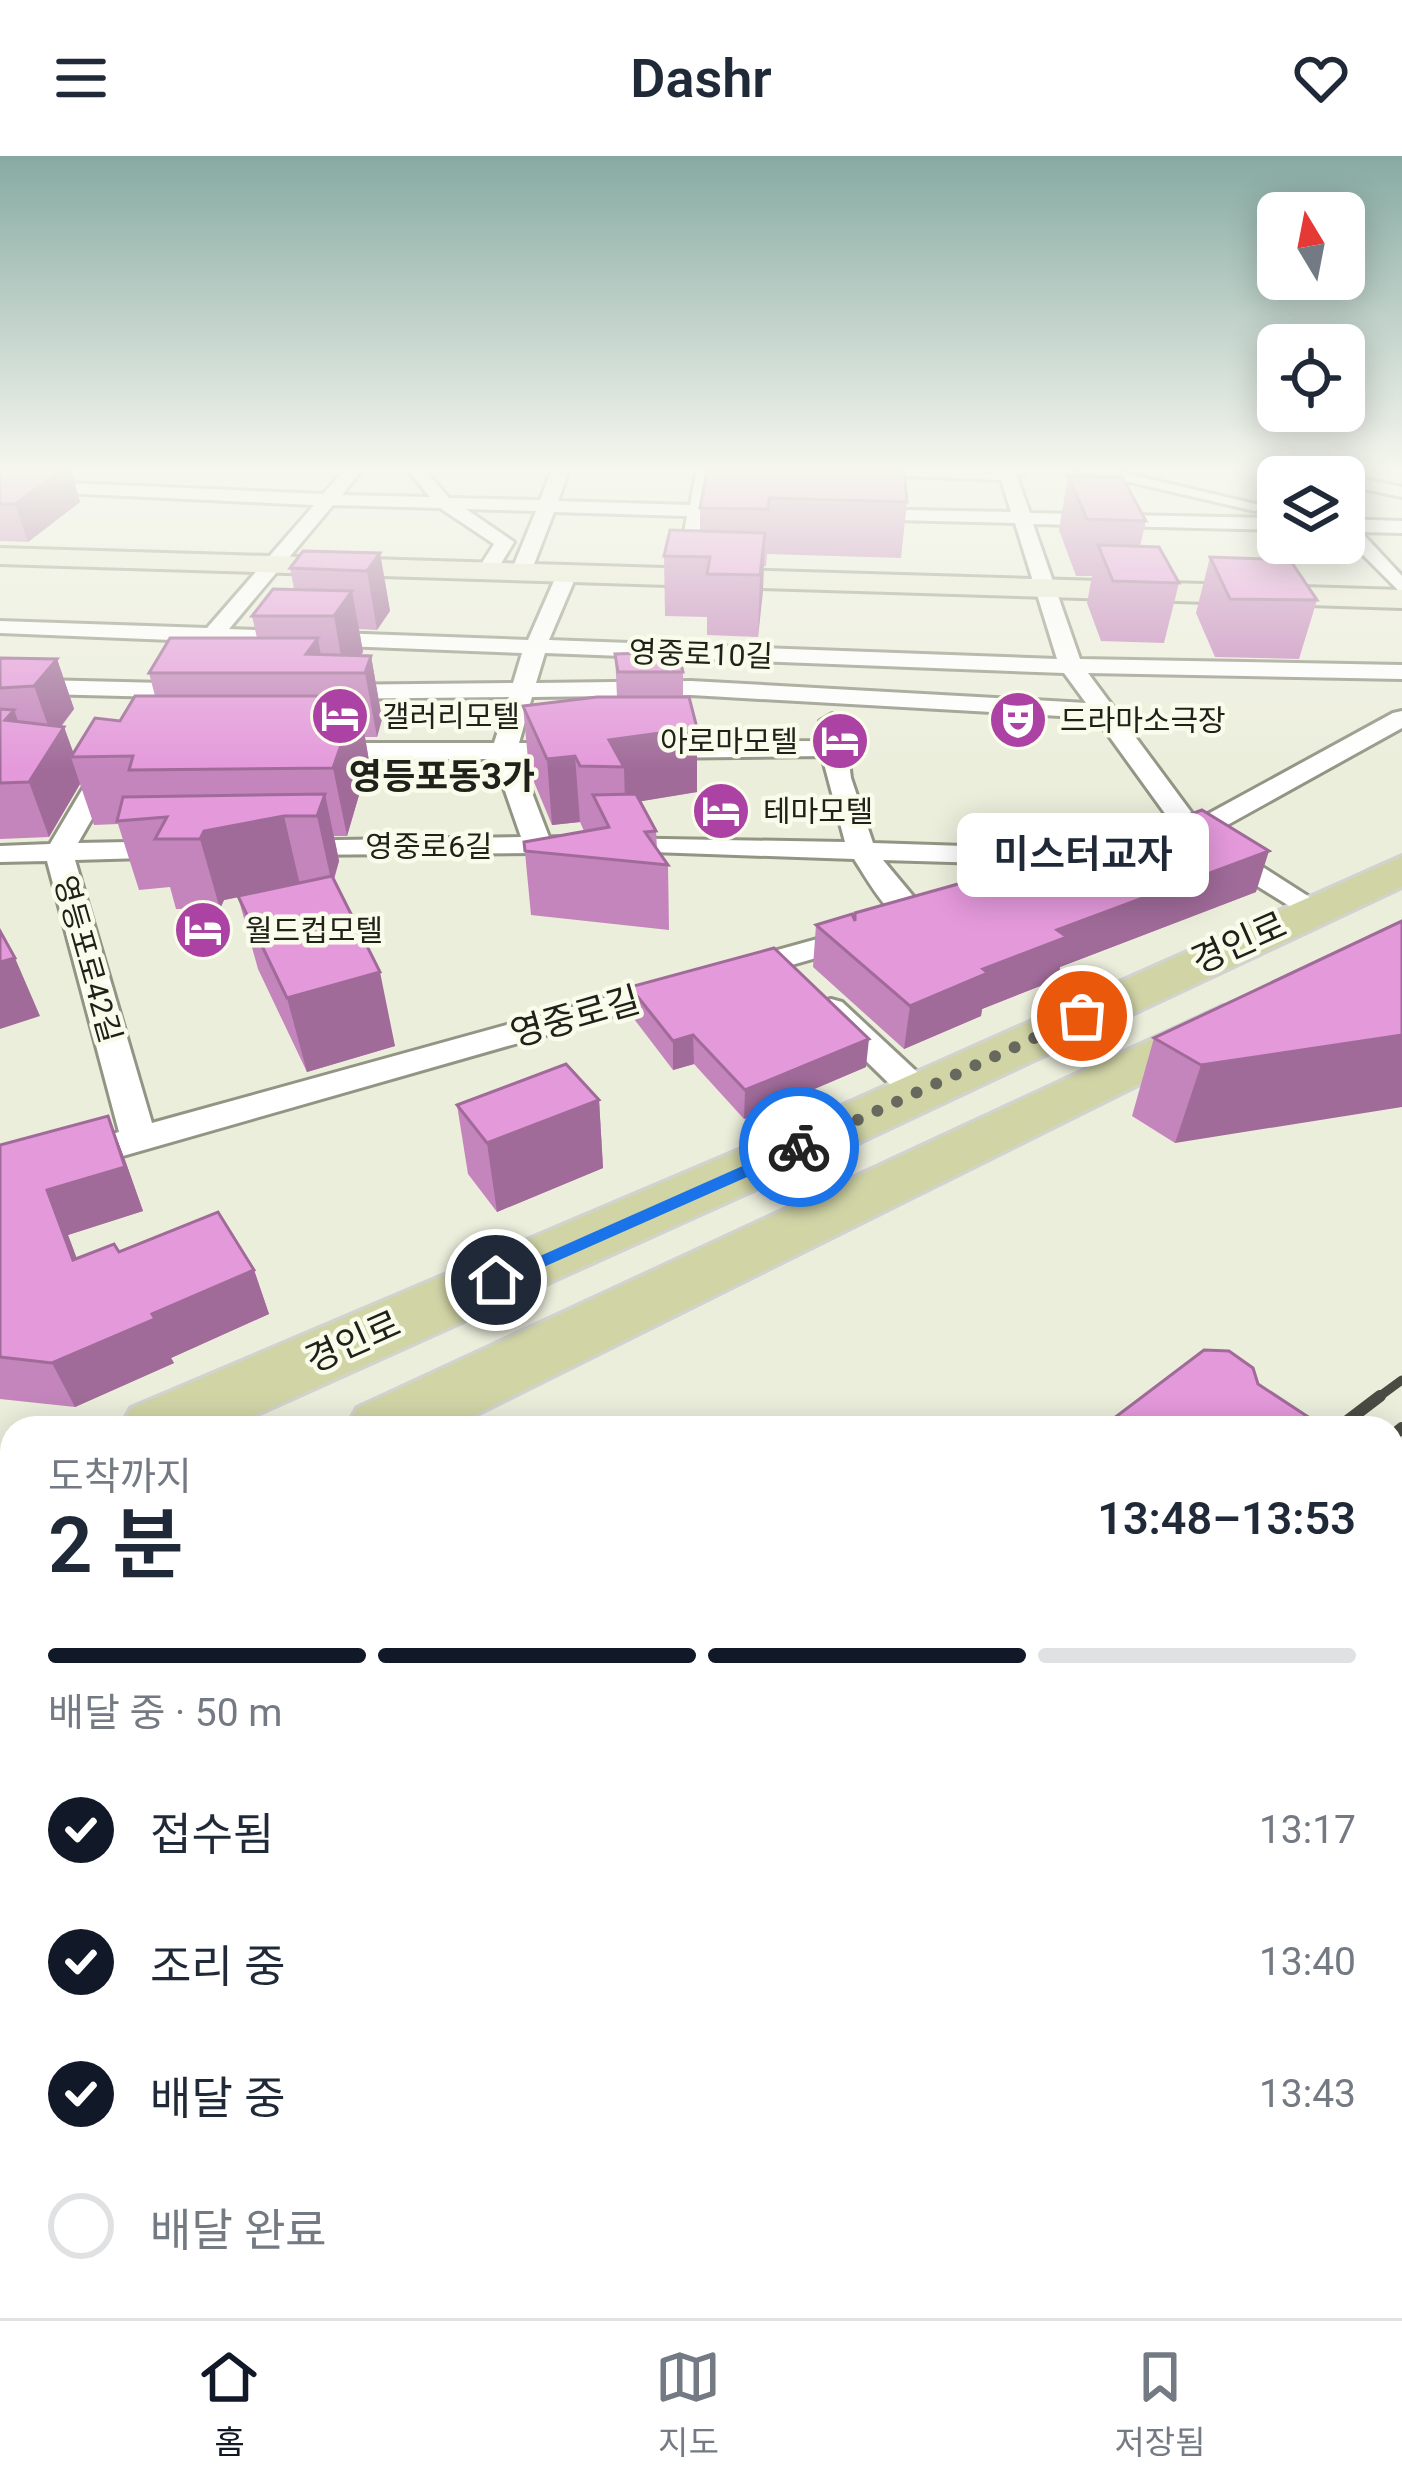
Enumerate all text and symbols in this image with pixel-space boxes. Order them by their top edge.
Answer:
icon: menu [48,45,114,111]
icon: heart [1288,45,1354,111]
text: Dashr [630,47,772,110]
north arrow [1257,192,1365,300]
map controls [1257,192,1365,564]
button: locate [1257,324,1365,432]
button: layers [1257,456,1365,564]
street label: 영중로10길 [628,634,774,674]
hotel icon: 갤러리모텔 [309,685,371,747]
theatre icon: 드라마소극장 [987,689,1049,751]
place label: 갤러리모텔 [382,699,520,734]
place label: 드라마소극장 [1060,703,1226,738]
hotel icon: 아로마모텔 [809,710,871,772]
place label: 아로마모텔 [660,724,798,759]
district label: 영등포동3가 [349,756,535,798]
hotel icon: 테마모텔 [690,780,752,842]
place label: 테마모텔 [763,794,873,829]
callout: 미스터교자 [956,812,1208,896]
street label: 영중로6길 [365,829,493,864]
text: 미스터교자 [993,832,1173,878]
street label: 영등포로42길 [48,872,128,1046]
hotel icon: 월드컵모텔 [172,899,234,961]
street label: 경인로 [1185,904,1293,982]
place label: 월드컵모텔 [245,913,383,948]
pin [1031,965,1133,1067]
street label: 영중로길 [506,979,644,1055]
icon: bag [1049,983,1115,1049]
courier [739,1087,859,1207]
icon: bike [766,1114,832,1180]
pin [445,1229,547,1331]
icon: home [463,1247,529,1313]
street label: 경인로 [299,1303,407,1381]
text: 도착까지 [48,1454,192,1500]
text: 13:48–13:53 [1097,1492,1356,1545]
text: 2 분 [48,1500,184,1591]
text: 배달 중 · 50 m [48,1690,283,1736]
icon: check [48,1797,114,1863]
text: 13:17 [1259,1807,1356,1853]
text: 접수됨 [150,1808,274,1861]
icon: check [48,1929,114,1995]
text: 13:40 [1259,1939,1356,1985]
text: 조리 중 [150,1940,285,1993]
icon: check [48,2061,114,2127]
text: 13:43 [1259,2071,1356,2117]
text: 배달 중 [150,2072,285,2125]
text: 배달 완료 [150,2204,327,2257]
tab: 홈 [196,2344,262,2464]
tab: 지도 [655,2344,721,2464]
tab: 저장됨 [1114,2344,1206,2464]

